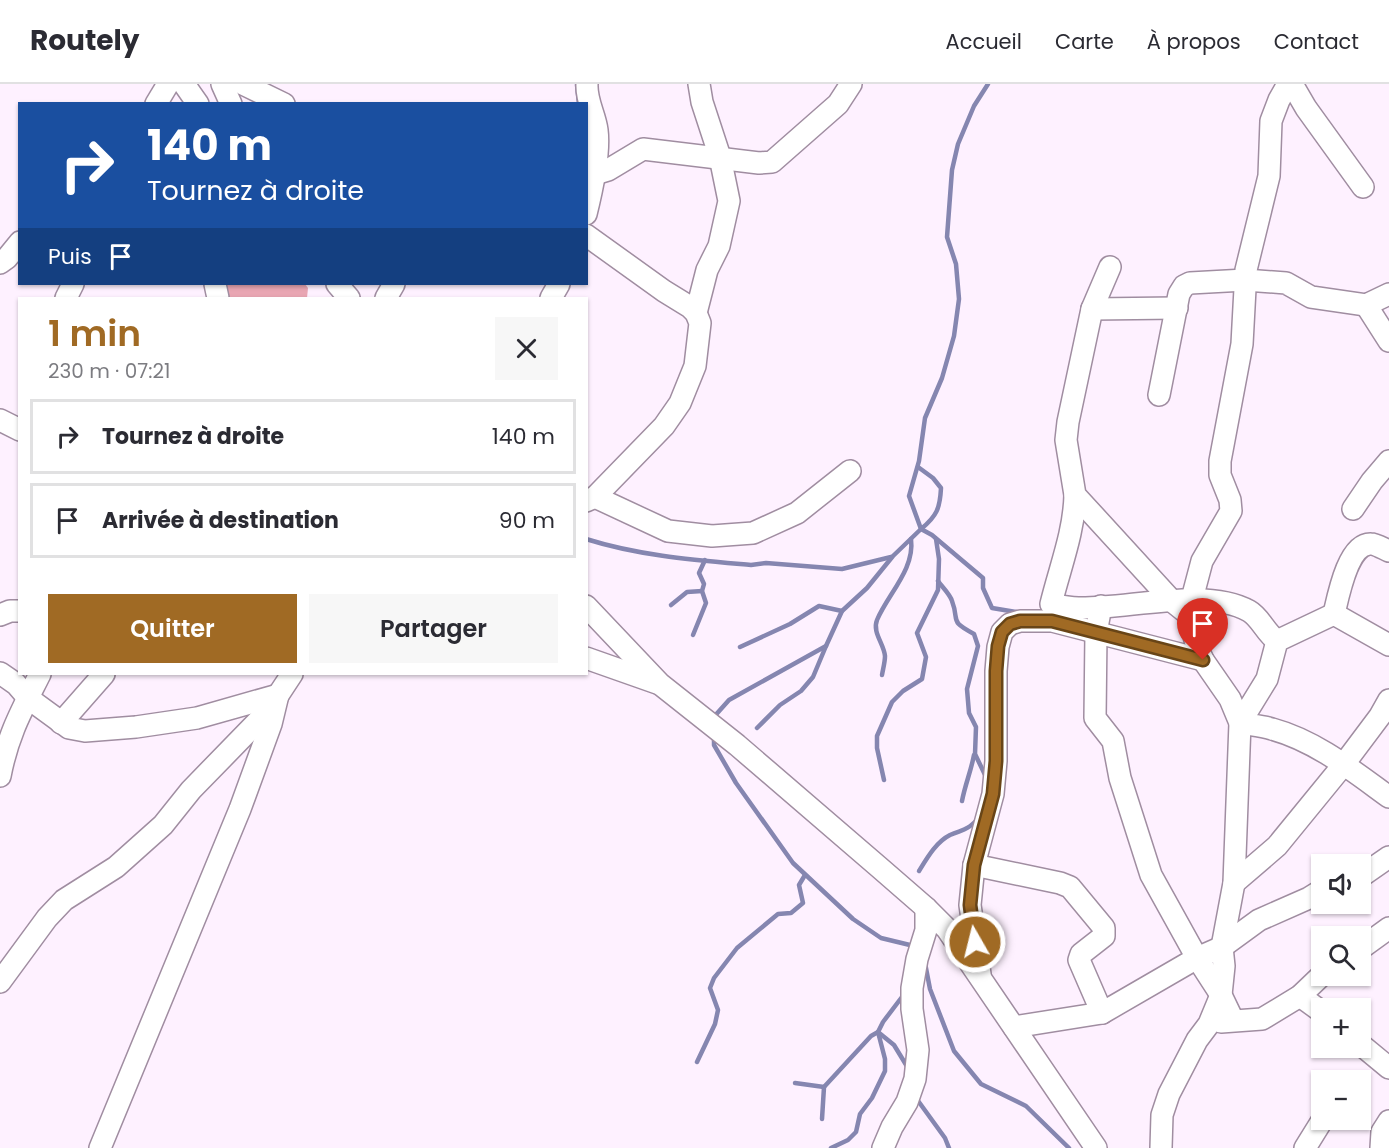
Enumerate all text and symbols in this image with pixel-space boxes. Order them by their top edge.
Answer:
text: Routely [30,21,140,60]
text: Accueil [945,27,1022,56]
text: Carte [1055,27,1114,56]
text: À propos [1147,27,1241,56]
text: Contact [1274,27,1359,56]
text: 140 m [147,116,272,175]
icon: right [48,126,126,204]
text: Tournez à droite [147,172,364,209]
icon: arrive [104,240,137,273]
text: Puis [48,241,92,272]
text: 1 min [48,308,141,359]
button: close [495,317,558,380]
text: 230 m · 07:21 [48,357,170,385]
icon: right [51,420,84,453]
text: Tournez à droite [102,421,284,452]
text: 140 m [492,421,555,452]
icon: arrive [51,504,84,537]
text: Arrivée à destination [102,505,339,536]
text: 90 m [499,505,555,536]
button: Quitter [48,594,297,663]
button: Partager [309,594,558,663]
pin [1177,598,1228,660]
icon: arrive [1186,607,1219,640]
map controls [1311,854,1371,1130]
button: sound [1311,854,1371,914]
position arrow [943,910,1007,974]
button: search [1311,926,1371,986]
button: + [1311,998,1371,1058]
button: − [1311,1070,1371,1130]

